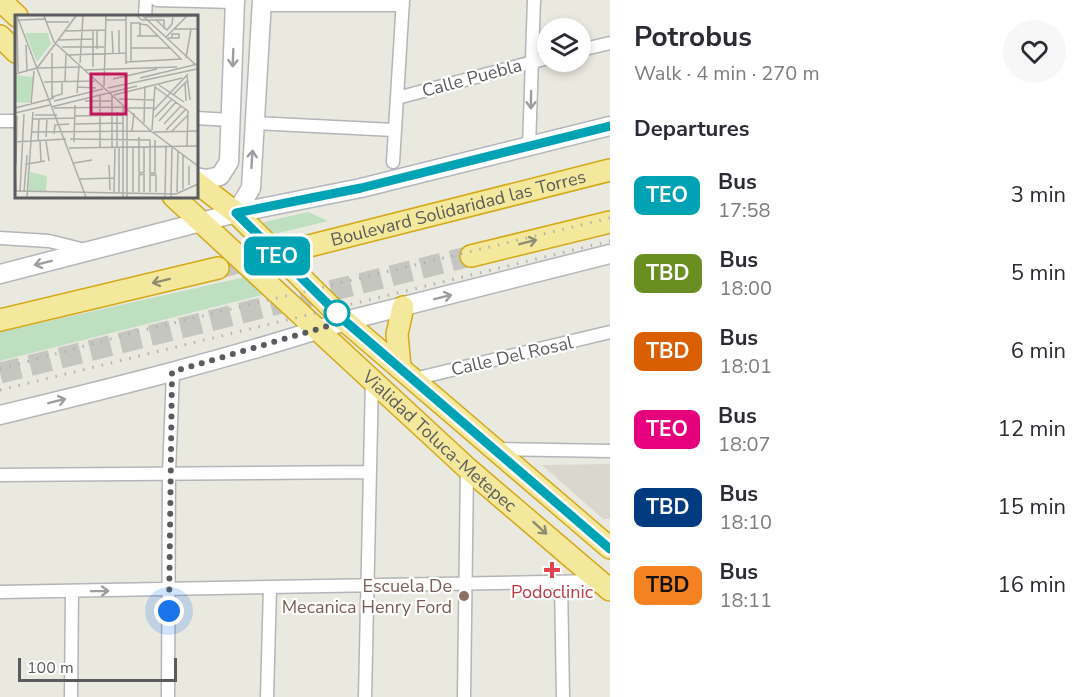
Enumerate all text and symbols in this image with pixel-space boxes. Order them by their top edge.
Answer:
inset map [15,15,198,198]
map controls [537,18,591,72]
button: layers [537,18,591,72]
text: Potrobus [634,18,752,56]
button: heart [1003,20,1066,83]
one-way arrow [227,48,239,68]
street label: Calle Puebla [419,53,525,103]
text: Walk · 4 min · 270 m [634,60,820,87]
one-way arrow [525,90,536,110]
text: Departures [634,114,749,144]
one-way arrow [247,149,258,169]
street label: Boulevard Solidaridad las Torres [328,165,588,252]
text: Bus [718,167,757,197]
text: 3 min [1011,180,1066,210]
text: TEO [646,181,688,209]
text: 17:58 [718,197,771,224]
one-way arrow [518,235,537,247]
line badge: TEO [242,236,312,276]
text: TEO [256,242,298,270]
text: Bus [720,245,758,275]
one-way arrow [34,257,53,269]
text: 5 min [1011,258,1066,288]
text: TBD [646,259,690,287]
text: 18:00 [720,275,772,302]
one-way arrow [152,276,171,288]
one-way arrow [433,290,452,302]
unlabelled marker [324,300,350,326]
text: Bus [720,323,758,353]
street label: Calle Del Rosal [449,330,576,382]
text: 6 min [1011,336,1066,366]
text: TBD [646,337,690,365]
text: 18:01 [720,353,772,380]
street label: Vialidad Toluca-Metepec [356,364,522,517]
one-way arrow [47,395,66,407]
text: Bus [718,401,757,431]
text: 12 min [998,414,1066,444]
text: TEO [646,415,688,443]
text: 18:07 [718,431,771,458]
text: Bus [720,479,758,509]
text: 15 min [998,492,1066,522]
text: TBD [646,493,690,521]
text: 18:10 [720,509,772,536]
one-way arrow [532,521,547,535]
text: Bus [720,557,758,587]
marker: Podoclinic [543,561,561,579]
text: 16 min [998,570,1066,600]
text: TBD [646,571,690,599]
place label: Escuela De Mecanica Henry Ford [282,574,452,619]
place label: Podoclinic [511,580,593,604]
one-way arrow [90,585,110,596]
text: 18:11 [720,587,772,614]
marker: Escuela De Mecanica Henry Ford [457,589,471,603]
your location [154,596,184,626]
scale bar [18,655,177,682]
text: 100 m [27,657,74,679]

